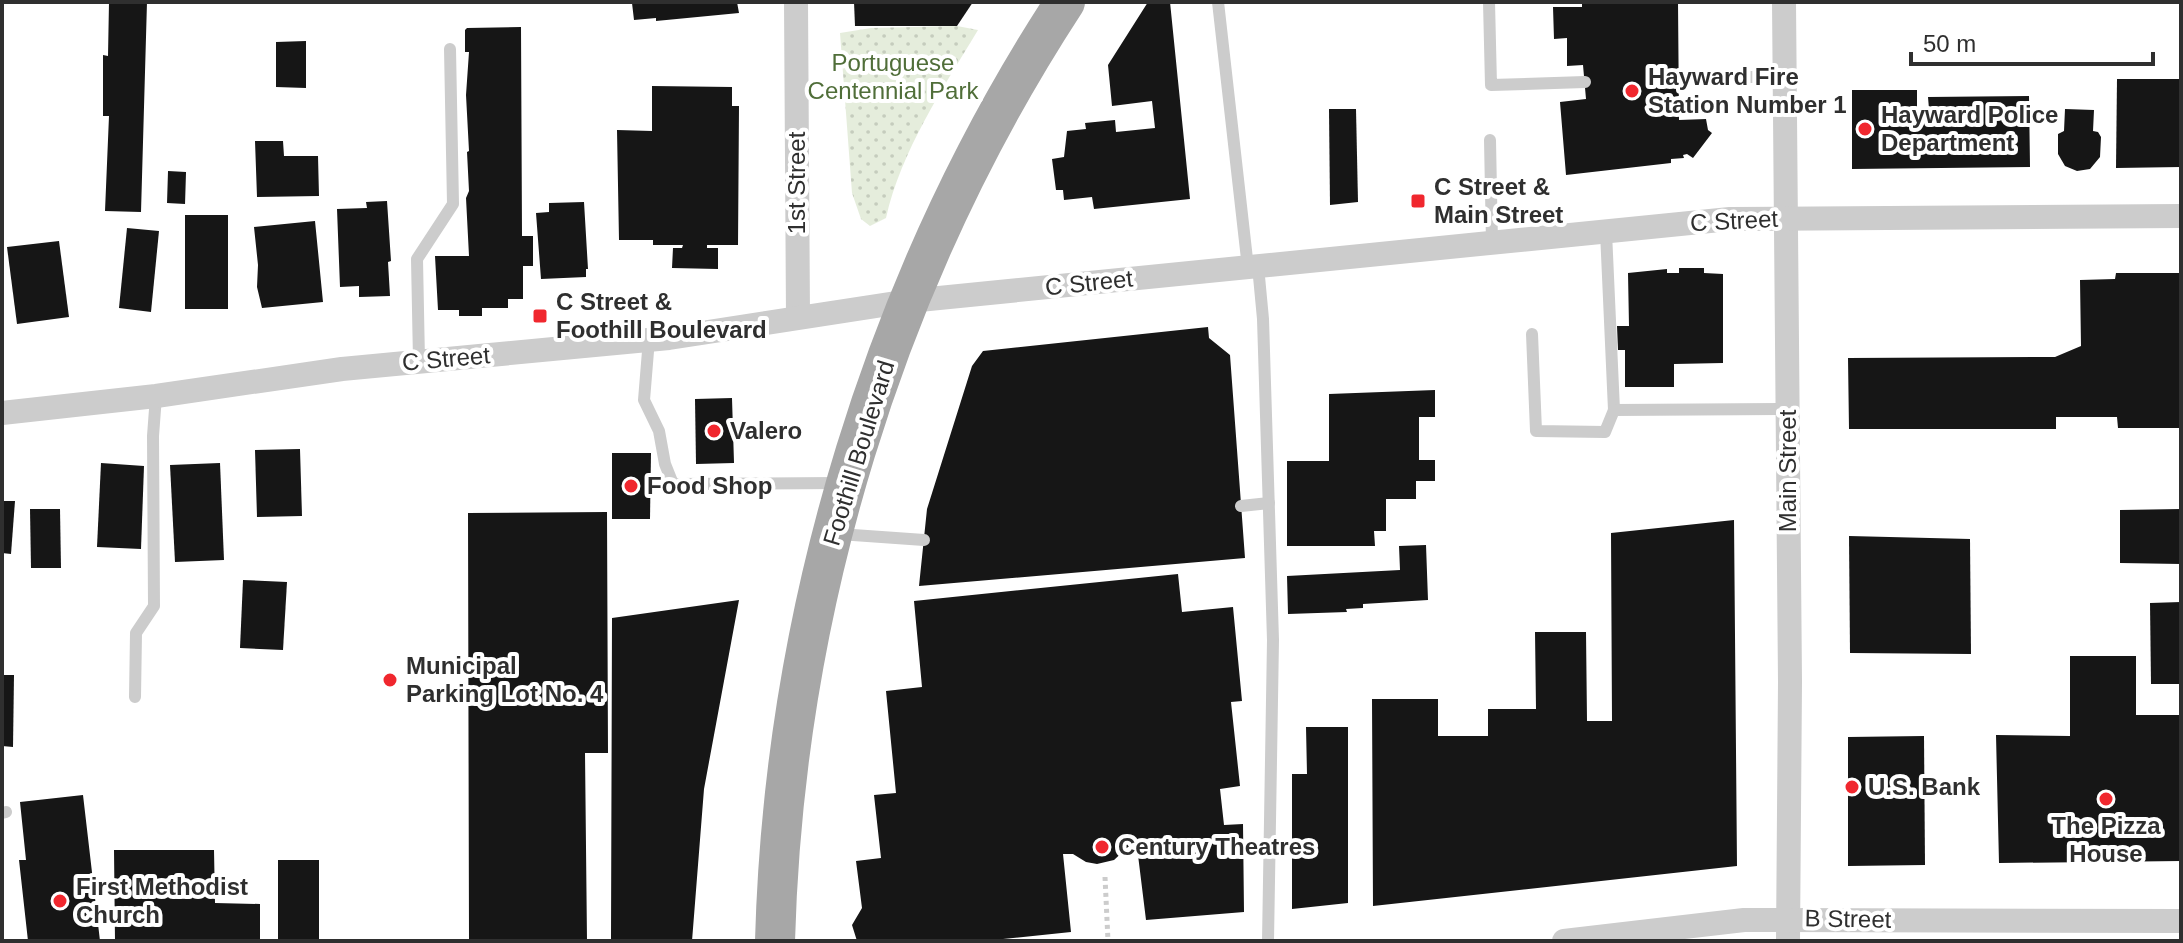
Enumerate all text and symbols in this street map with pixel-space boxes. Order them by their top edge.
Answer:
scale bar [1911,16,2153,66]
text: 50 m [1923,30,1976,57]
park label: Portuguese Centennial Park [808,49,979,104]
place label: Hayward Fire Station Number 1 [1648,63,1847,118]
marker: Hayward Fire Station Number 1 [1623,82,1641,100]
place label: Hayward Police Department [1881,101,2058,156]
marker: Hayward Police Department [1856,120,1874,138]
street label: 1st Street [783,131,810,234]
place label: C Street & Main Street [1434,173,1563,228]
marker: C Street & Main Street [1409,192,1427,210]
street label: C Street [1689,205,1779,236]
street label: C Street [1044,264,1134,301]
place label: C Street & Foothill Boulevard [556,288,767,343]
marker: C Street & Foothill Boulevard [531,307,549,325]
street label: C Street [401,341,491,376]
street label: Foothill Boulevard [818,357,900,549]
street label: Main Street [1774,409,1801,532]
place label: Valero [730,417,802,444]
marker: Valero [705,422,723,440]
place label: Food Shop [647,472,772,499]
marker: Food Shop [622,477,640,495]
place label: Municipal Parking Lot No. 4 [406,652,604,707]
marker: Municipal Parking Lot No. 4 [381,671,399,689]
place label: U.S. Bank [1868,773,1981,800]
marker: U.S. Bank [1843,778,1861,796]
marker: The Pizza House [2097,790,2115,808]
place label: The Pizza House [2051,812,2161,867]
place label: Century Theatres [1118,833,1315,860]
marker: Century Theatres [1093,838,1111,856]
place label: First Methodist Church [76,873,248,928]
marker: First Methodist Church [51,892,69,910]
street label: B Street [1804,904,1892,933]

